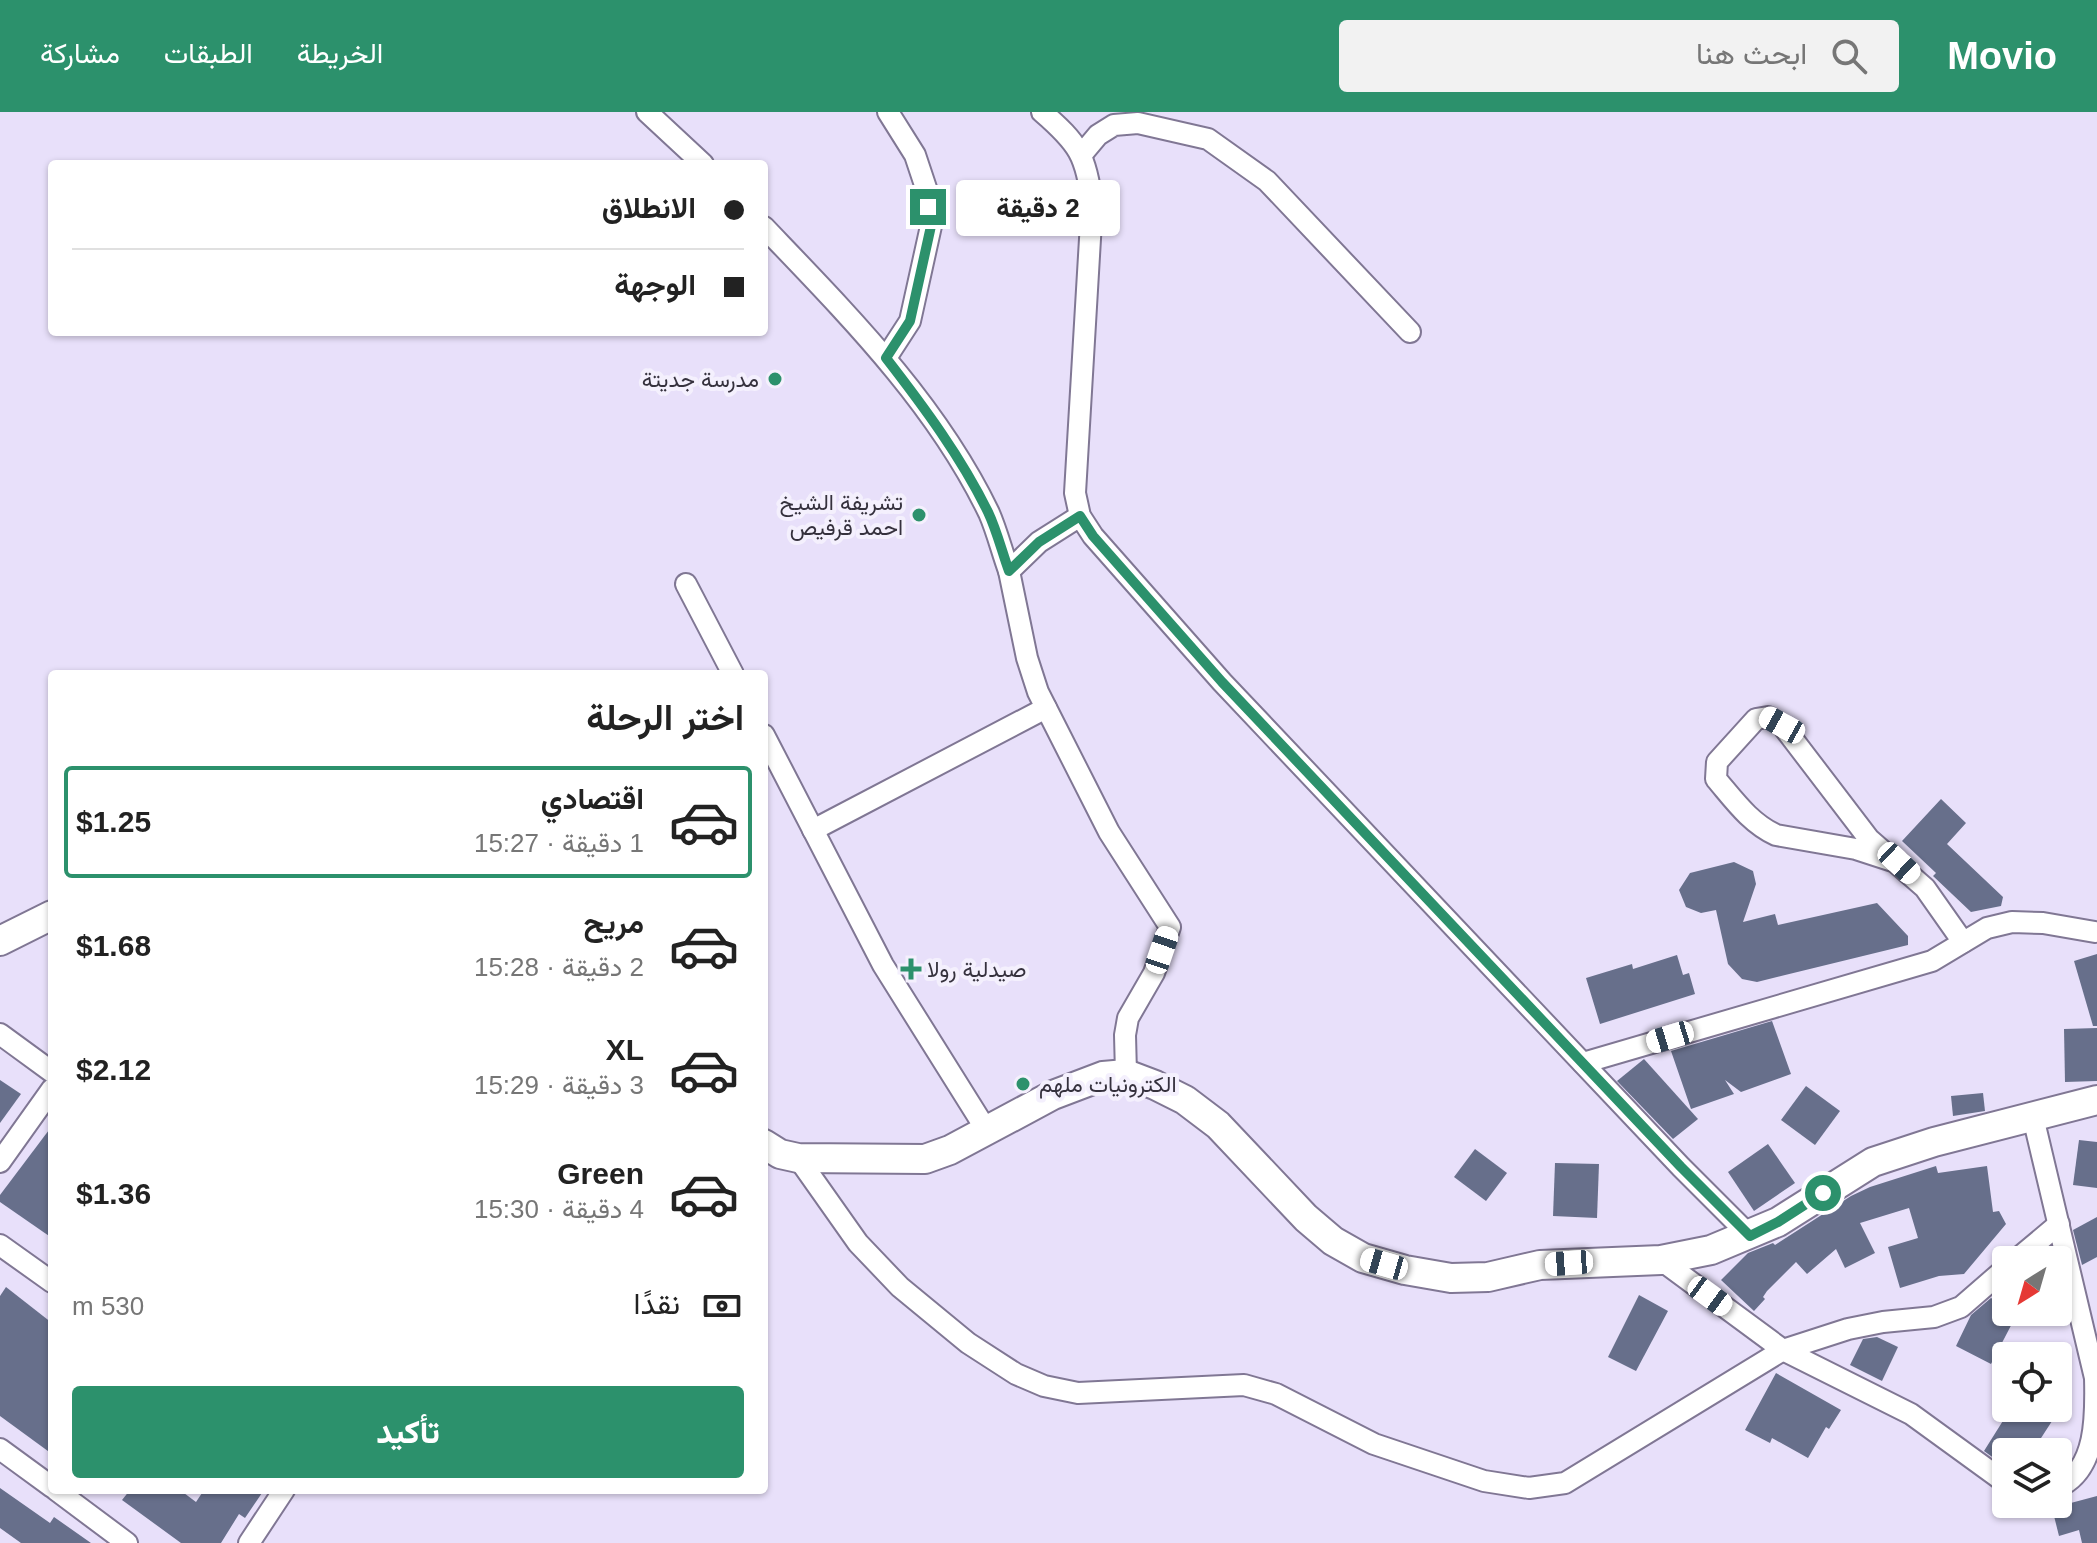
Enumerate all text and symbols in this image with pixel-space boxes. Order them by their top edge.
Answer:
search box [1339,20,1899,92]
icon: search [1827,34,1871,78]
text: Movio [1947,35,2057,77]
text: ابحث هنا [1696,37,1807,70]
text: مشاركة [40,38,120,69]
text: الطبقات [164,38,253,69]
text: الخريطة [297,38,383,69]
callout: 2 دقيقة [956,179,1120,235]
route end [910,189,946,225]
text: الانطلاق [602,191,696,224]
text: 2 دقيقة [996,193,1080,223]
text: الوجهة [614,268,696,301]
place label: مدرسة جديتة [642,367,759,393]
marker: مدرسة جديتة [766,370,784,388]
place label: تشريفة الشيخ احمد قرفيص [780,490,903,541]
marker: تشريفة الشيخ احمد قرفيص [910,506,928,524]
text: اختر الرحلة [586,697,744,738]
car [1755,703,1809,747]
text: اقتصادي [541,782,644,815]
icon: car [668,786,740,858]
text: $1.25 [76,805,151,838]
text: 1 دقيقة · 15:27 [474,828,644,858]
car [1873,838,1925,888]
text: مريح [584,906,644,939]
icon: car [668,910,740,982]
car [1143,923,1181,977]
text: $1.68 [76,929,151,962]
text: 2 دقيقة · 15:28 [474,952,644,982]
place label: صيدلية رولا [927,957,1026,983]
marker: صيدلية رولا [902,960,920,978]
car [1644,1019,1696,1055]
text: XL [606,1033,644,1066]
icon: car [668,1034,740,1106]
text: $2.12 [76,1053,151,1086]
text: 3 دقيقة · 15:29 [474,1070,644,1100]
place label: الكترونيات ملهم [1039,1072,1177,1099]
marker: الكترونيات ملهم [1014,1075,1032,1093]
text: Green [557,1157,644,1190]
icon: car [668,1158,740,1230]
route start [1805,1175,1841,1211]
text: $1.36 [76,1177,151,1210]
text: 4 دقيقة · 15:30 [474,1194,644,1224]
car [1358,1246,1410,1282]
north arrow [1992,1246,2072,1326]
map controls [1992,1246,2072,1518]
car [1544,1249,1594,1277]
car [1684,1272,1736,1320]
icon: cash [700,1284,744,1328]
text: نقدًا [634,1287,680,1320]
text: 530 m [72,1291,144,1321]
button: locate [1992,1342,2072,1422]
button: تأكيد [72,1386,744,1478]
button: layers [1992,1438,2072,1518]

